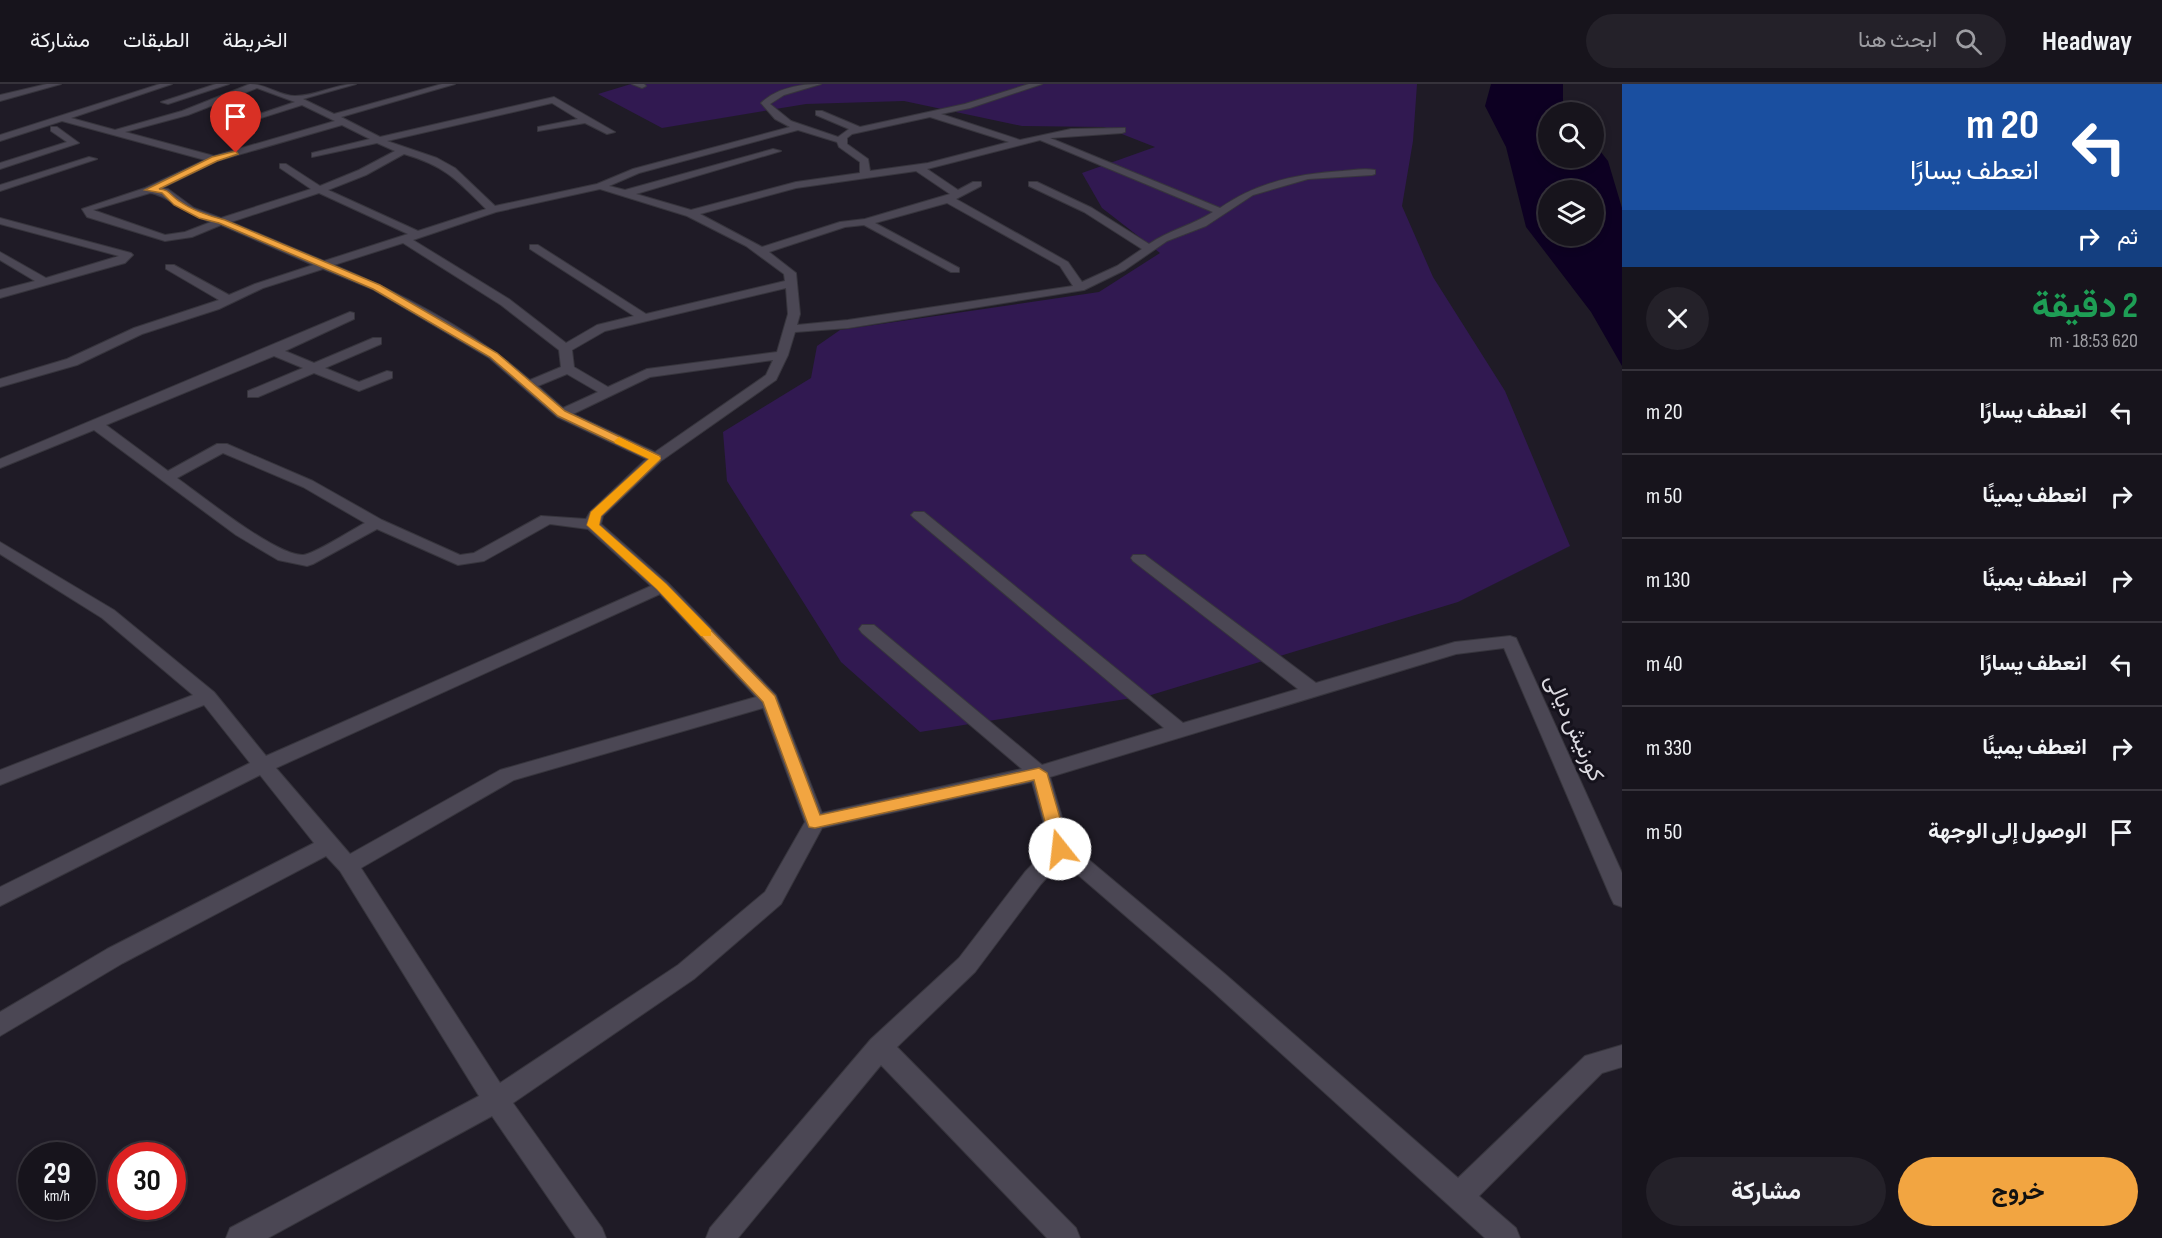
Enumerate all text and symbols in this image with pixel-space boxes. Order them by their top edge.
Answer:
search box [1586,14,2006,68]
icon: search [1952,25,1985,58]
text: Headway [2042,25,2132,58]
text: ابحث هنا [1858,27,1937,54]
text: مشاركة [30,28,90,53]
text: الطبقات [123,28,190,53]
text: الخريطة [223,28,288,53]
pin [210,91,261,153]
icon: arrive [219,100,252,133]
text: 20 m [1966,100,2039,151]
map controls [1538,102,1604,246]
button: search [1538,102,1604,168]
icon: left [2060,108,2138,186]
text: انعطف يسارًا [1910,155,2039,187]
button: layers [1538,180,1604,246]
icon: right [2072,222,2105,255]
text: ثم [2117,224,2138,251]
text: 2 دقيقة [2032,285,2138,328]
button: close [1646,287,1709,350]
text: 620 m · 18:53 [2050,329,2138,353]
icon: left [2105,396,2138,429]
text: انعطف يسارًا [1979,398,2087,425]
text: 20 m [1646,399,1683,426]
icon: right [2105,480,2138,513]
text: انعطف يمينًا [1982,482,2087,509]
text: 50 m [1646,483,1682,510]
icon: right [2105,564,2138,597]
text: انعطف يمينًا [1982,566,2087,593]
text: 130 m [1646,567,1690,594]
icon: left [2105,648,2138,681]
text: انعطف يسارًا [1979,650,2087,677]
text: 40 m [1646,651,1683,678]
street label: كورنيش ديالى [1538,670,1610,786]
icon: right [2105,732,2138,765]
text: انعطف يمينًا [1982,734,2087,761]
text: 330 m [1646,735,1692,762]
icon: arrive [2105,816,2138,849]
position arrow [1028,817,1092,881]
text: الوصول إلى الوجهة [1928,818,2087,845]
text: 50 m [1646,819,1682,846]
speed limit sign: 30 [108,1142,186,1220]
text: 29 [43,1156,71,1192]
button: مشاركة [1646,1157,1886,1226]
button: خروج [1898,1157,2138,1226]
text: km/h [44,1187,70,1206]

